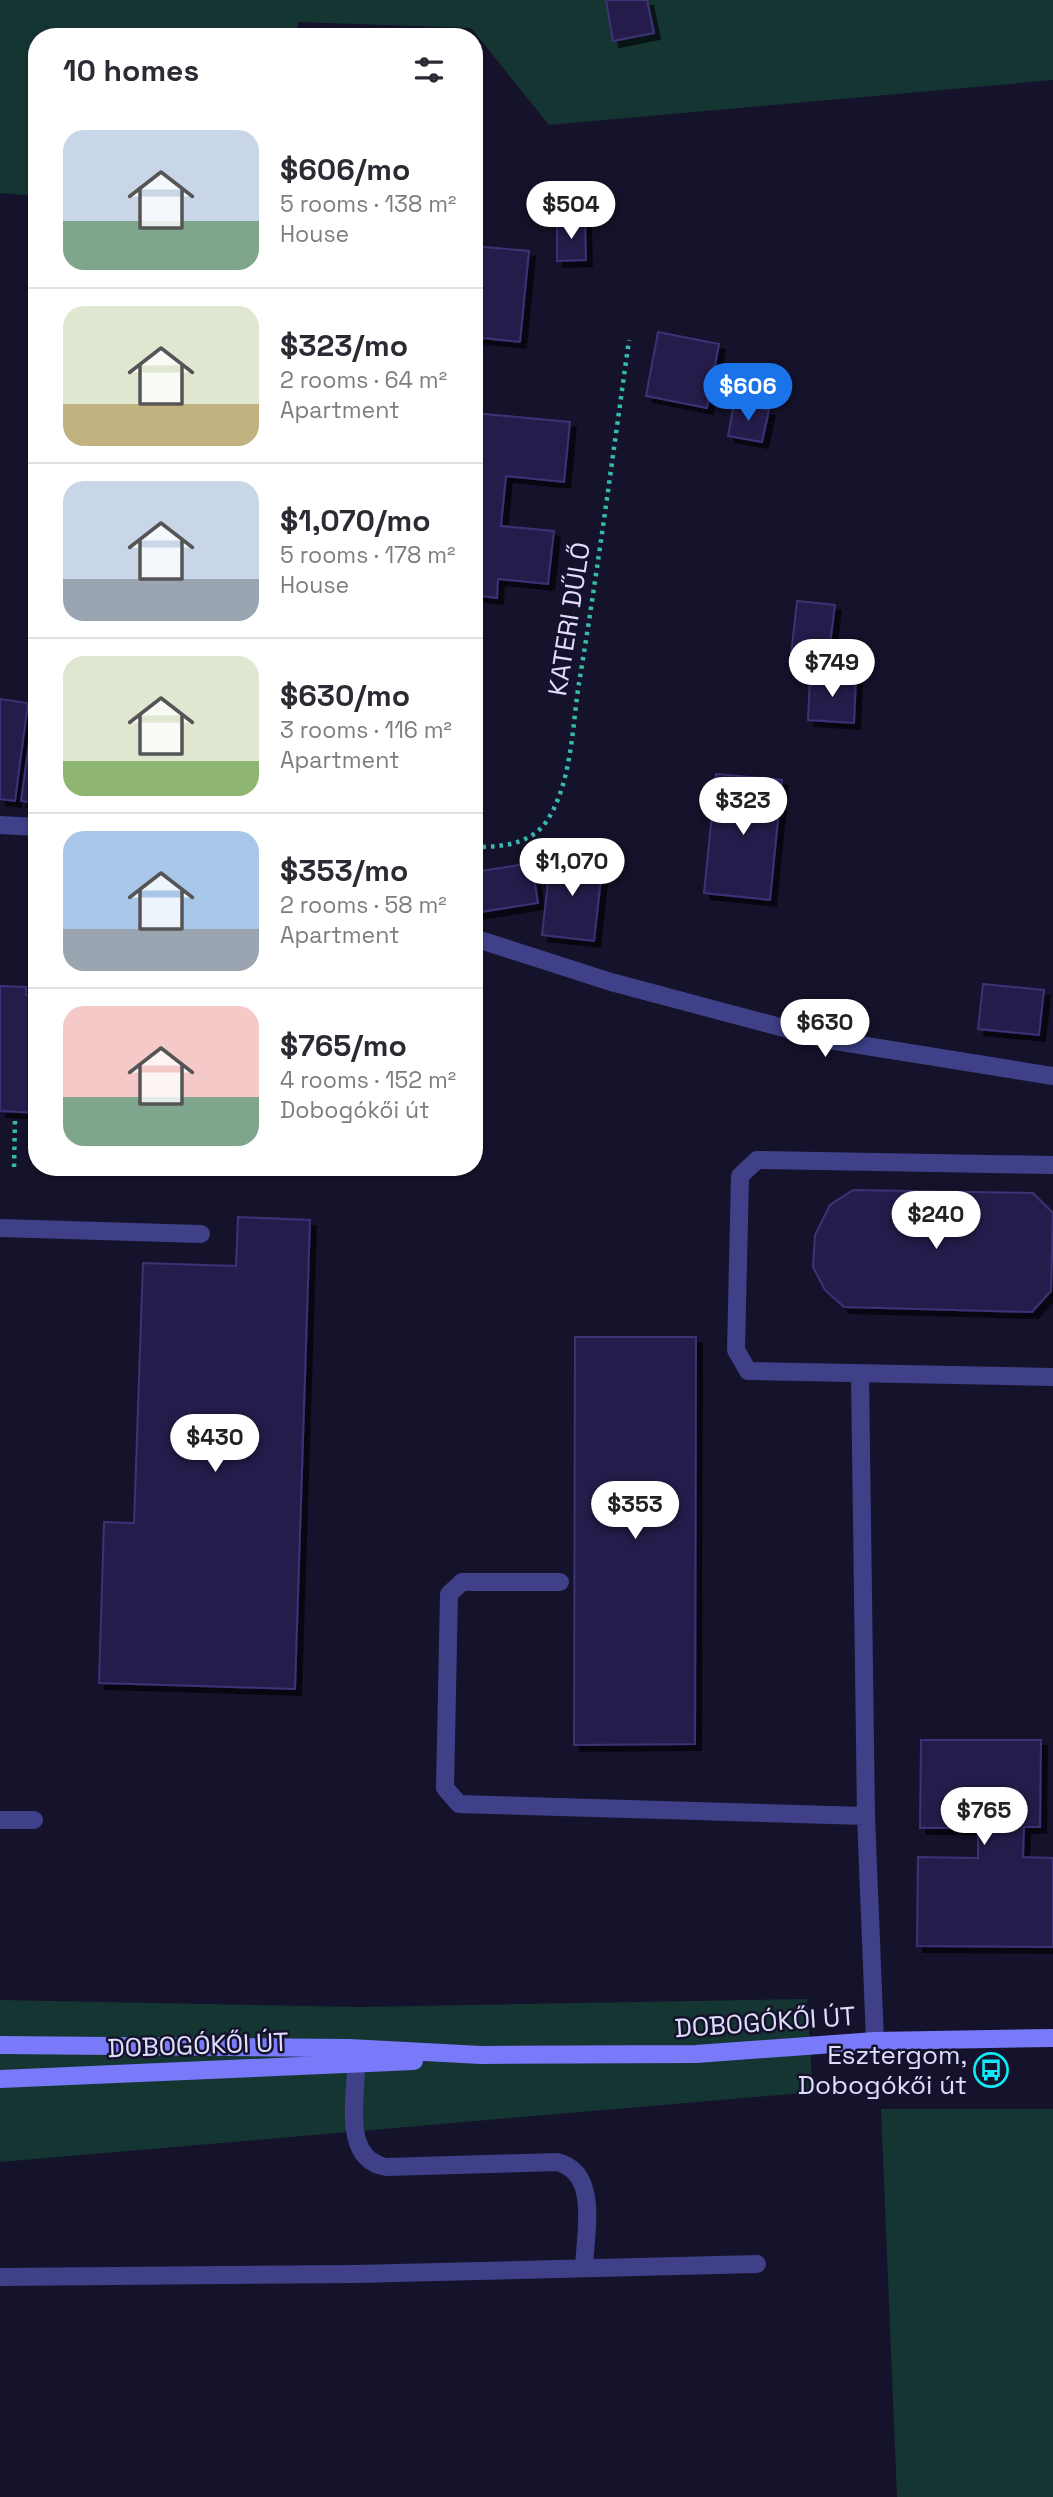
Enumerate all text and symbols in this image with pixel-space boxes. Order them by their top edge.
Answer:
text: 10 homes [63,51,199,90]
icon: filters [410,51,448,89]
text: $606/mo [280,150,410,189]
icon: home [119,158,203,242]
pin: $504 [530,182,612,241]
text: 5 rooms · 138 m² [280,189,456,219]
text: $504 [542,189,600,219]
text: House [280,219,349,249]
text: $323/mo [280,326,408,365]
icon: home [119,334,203,418]
pin: $606 [707,364,789,423]
text: 2 rooms · 64 m² [280,365,447,395]
text: $606 [719,371,777,401]
text: Apartment [280,395,400,425]
text: $1,070/mo [280,501,431,540]
icon: home [119,509,203,593]
text: 5 rooms · 178 m² [280,540,455,570]
street label: KATERI DŰLŐ [540,540,598,698]
text: House [280,570,349,600]
pin: $749 [791,640,873,699]
text: $749 [805,647,859,677]
text: $630/mo [280,676,410,715]
icon: home [119,684,203,768]
text: 3 rooms · 116 m² [280,715,452,745]
text: Apartment [280,745,400,775]
pin: $323 [702,778,784,837]
text: $323 [715,785,771,815]
pin: $1,070 [515,838,629,898]
text: $1,070 [536,846,608,876]
text: $353/mo [280,851,408,890]
icon: home [119,859,203,943]
text: 2 rooms · 58 m² [280,890,447,920]
text: Apartment [280,920,400,950]
pin: $630 [784,1000,866,1059]
text: $630 [796,1007,854,1037]
text: $765/mo [280,1026,407,1065]
icon: home [119,1034,203,1118]
text: 4 rooms · 152 m² [280,1065,456,1095]
text: Dobogókői út [280,1095,430,1125]
pin: $240 [895,1192,977,1251]
text: $240 [908,1199,964,1229]
pin: $430 [174,1414,256,1474]
text: $430 [186,1422,244,1452]
pin: $353 [594,1482,676,1541]
text: $353 [607,1489,663,1519]
pin: $765 [943,1787,1025,1847]
text: $765 [957,1795,1011,1825]
street label: DOBOGÓKŐI ÚT [673,1999,857,2045]
street label: DOBOGÓKŐI ÚT [107,2025,289,2065]
place label: Esztergom, Dobogókői út [798,2038,967,2102]
bus stop icon: Esztergom, Dobogókői út [972,2051,1010,2089]

